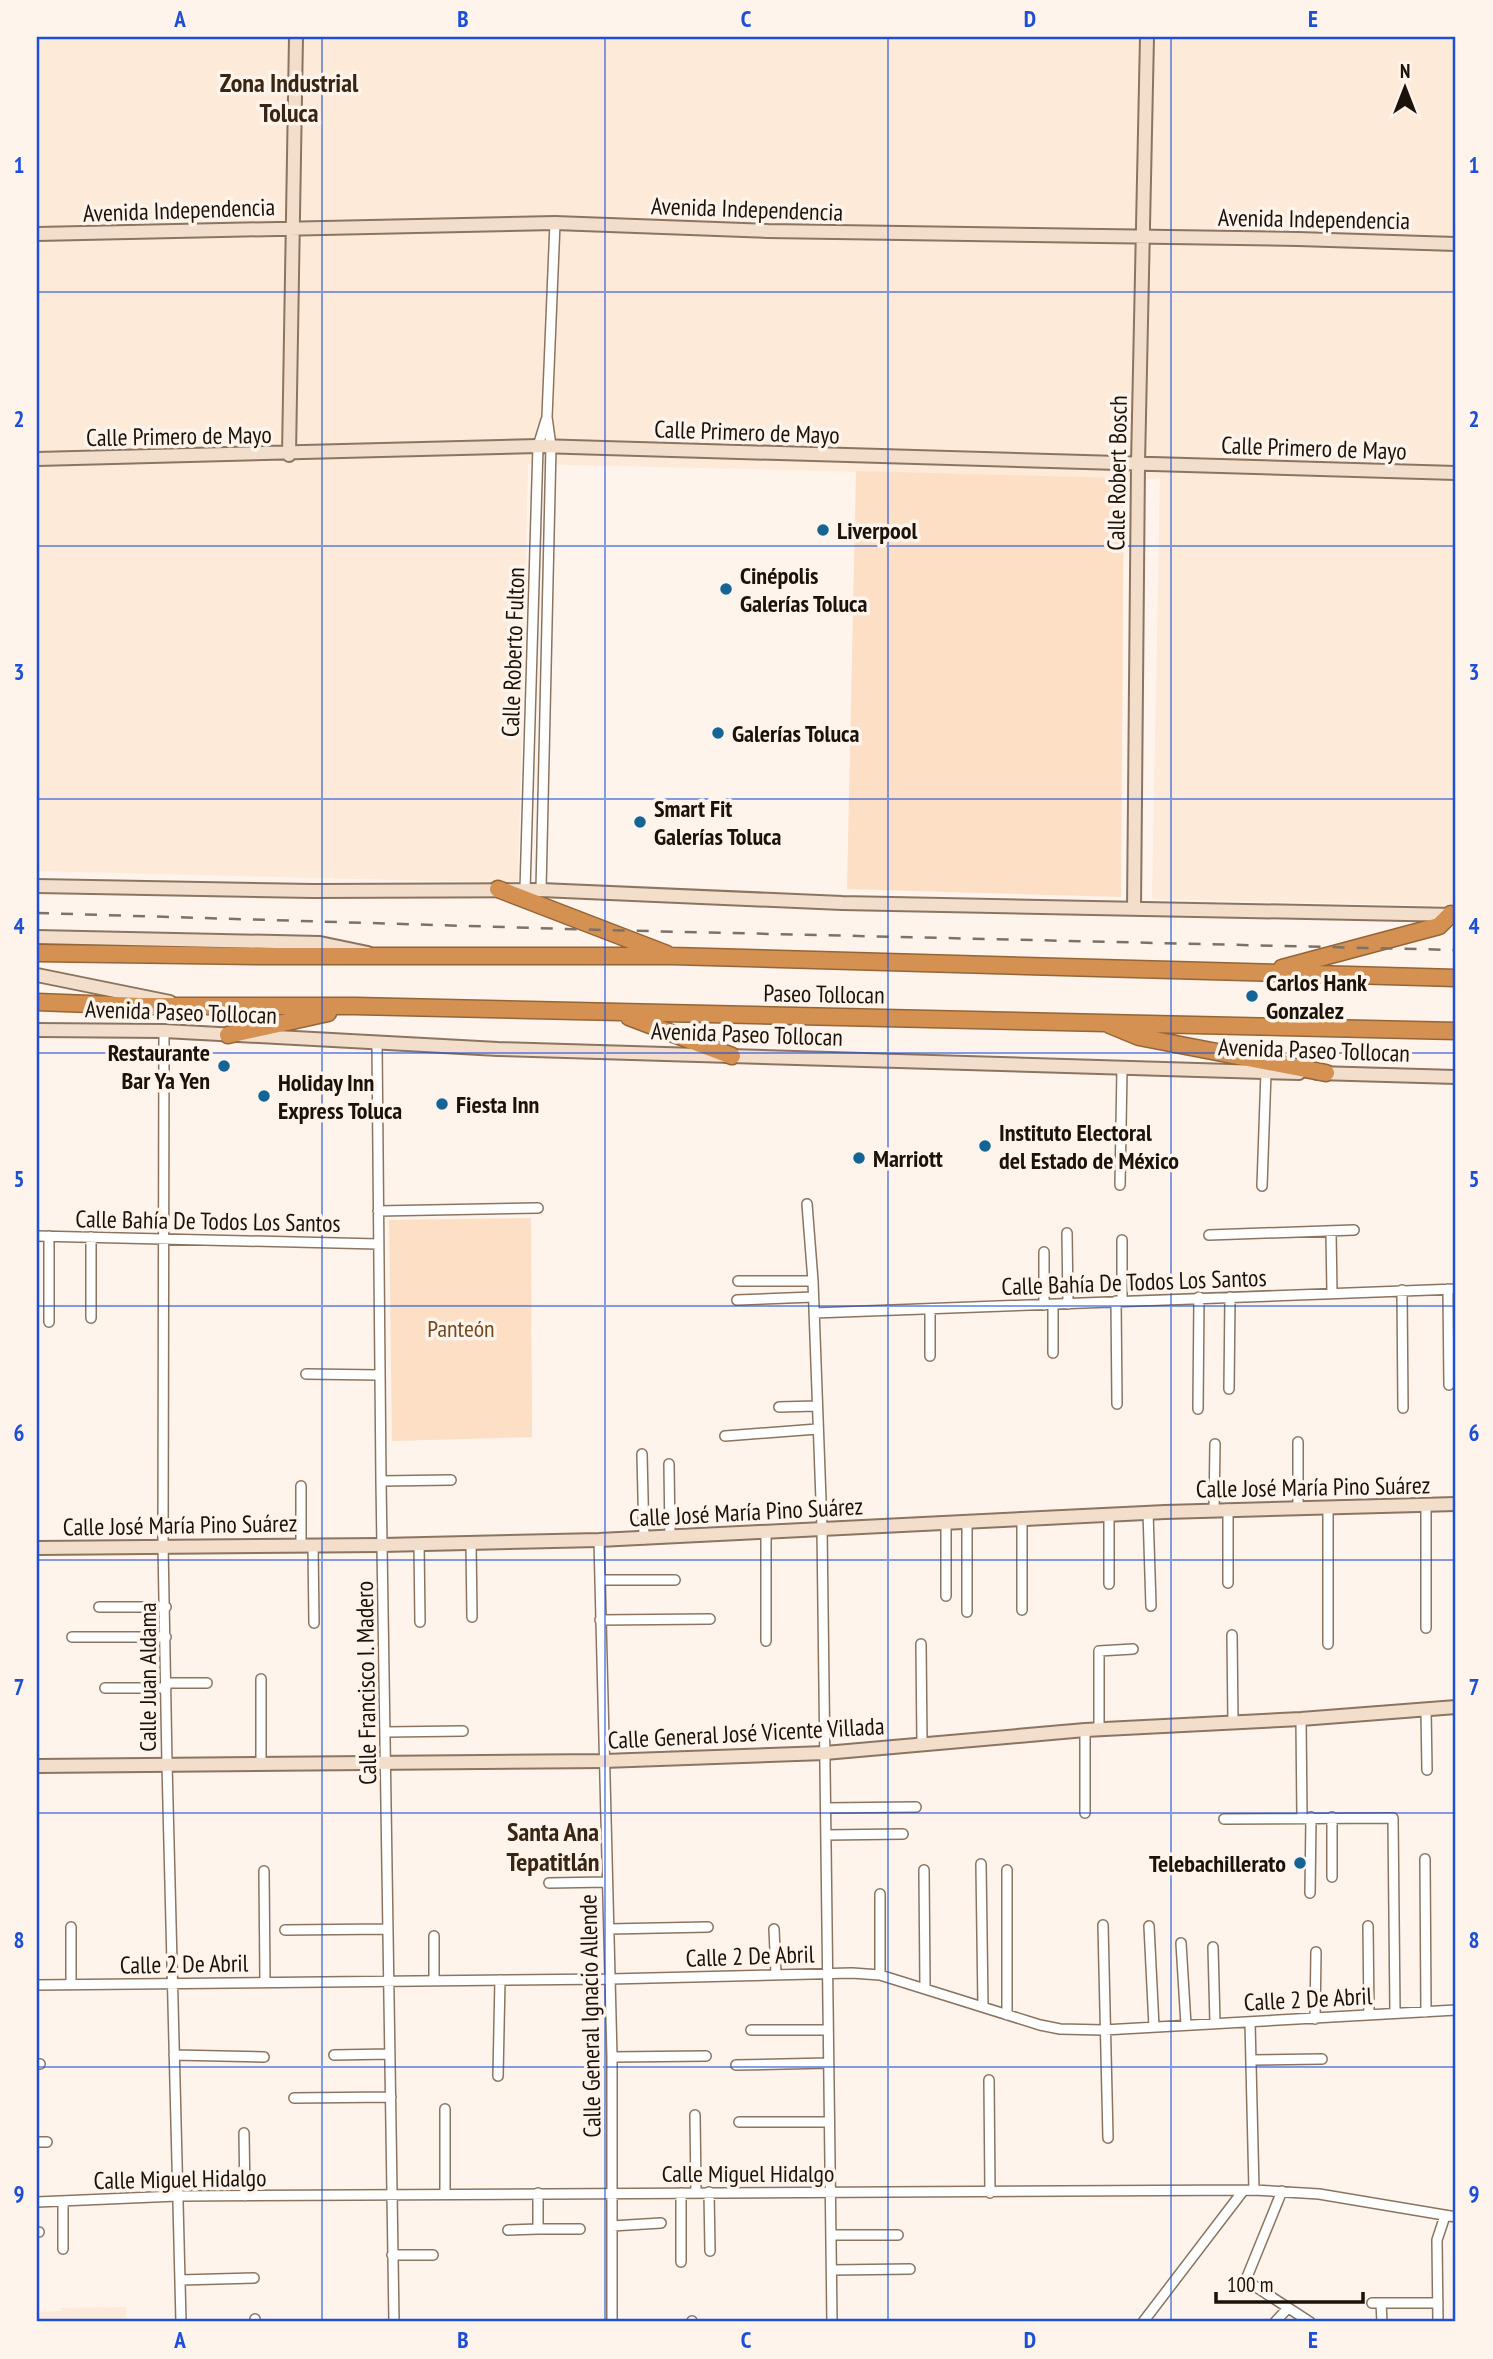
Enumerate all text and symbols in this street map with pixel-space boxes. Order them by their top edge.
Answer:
text: A [173,4,186,33]
text: B [457,4,469,33]
text: C [741,4,752,33]
text: D [1024,4,1036,33]
text: E [1308,4,1318,33]
north arrow [1370,52,1440,122]
text: N [1400,59,1410,83]
district label: Zona Industrial Toluca [220,66,359,129]
text: 1 [14,150,25,179]
text: 1 [1469,150,1480,179]
street label: Avenida Independencia [650,190,844,228]
street label: Avenida Independencia [82,191,276,229]
street label: Avenida Independencia [1218,202,1410,236]
street label: Calle Robert Bosch [1100,395,1134,551]
text: 2 [14,404,25,433]
text: 2 [1469,404,1480,433]
street label: Calle Primero de Mayo [654,413,840,451]
street label: Calle Primero de Mayo [86,419,272,453]
street label: Calle Primero de Mayo [1221,429,1407,467]
place label: Liverpool [837,515,917,546]
marker: Liverpool [815,522,831,538]
place label: Cinépolis Galerías Toluca [740,560,867,619]
street label: Calle Roberto Fulton [495,567,531,737]
marker: Cinépolis Galerías Toluca [718,581,734,597]
text: 3 [14,657,25,686]
text: 3 [1469,657,1480,686]
place label: Galerías Toluca [732,718,859,749]
marker: Galerías Toluca [710,725,726,741]
place label: Smart Fit Galerías Toluca [654,793,781,852]
marker: Smart Fit Galerías Toluca [632,814,648,830]
text: 4 [14,911,25,940]
text: 4 [1469,911,1480,940]
place label: Carlos Hank Gonzalez [1266,967,1367,1026]
street label: Paseo Tollocan [763,977,885,1011]
marker: Carlos Hank Gonzalez [1244,988,1260,1004]
street label: Avenida Paseo Tollocan [85,993,277,1031]
street label: Avenida Paseo Tollocan [651,1015,843,1053]
street label: Avenida Paseo Tollocan [1218,1031,1410,1069]
place label: Restaurante Bar Ya Yen [108,1037,210,1096]
marker: Restaurante Bar Ya Yen [216,1058,232,1074]
place label: Holiday Inn Express Toluca [278,1067,402,1126]
marker: Holiday Inn Express Toluca [256,1088,272,1104]
place label: Fiesta Inn [456,1089,539,1120]
marker: Fiesta Inn [434,1096,450,1112]
place label: Instituto Electoral del Estado de México [999,1117,1179,1176]
marker: Instituto Electoral del Estado de México [977,1138,993,1154]
place label: Marriott [873,1143,943,1174]
marker: Marriott [851,1150,867,1166]
text: 5 [14,1164,25,1193]
text: 5 [1469,1164,1480,1193]
street label: Calle Bahía De Todos Los Santos [75,1203,341,1239]
street label: Calle Bahía De Todos Los Santos [1001,1262,1267,1302]
park label: Panteón [427,1313,495,1344]
text: 6 [14,1418,25,1447]
text: 6 [1469,1418,1480,1447]
street label: Calle José María Pino Suárez [1196,1469,1430,1505]
street label: Calle José María Pino Suárez [628,1490,864,1534]
street label: Calle José María Pino Suárez [63,1507,297,1543]
street label: Calle Francisco I. Madero [349,1581,383,1785]
street label: Calle Juan Aldama [132,1602,163,1752]
text: 7 [14,1672,25,1701]
text: 7 [1469,1672,1480,1701]
street label: Calle General José Vicente Villada [607,1710,885,1756]
district label: Santa Ana Tepatitlán [507,1815,599,1878]
place label: Telebachillerato [1149,1848,1286,1879]
marker: Telebachillerato [1292,1855,1308,1871]
street label: Calle General Ignacio Allende [572,1894,608,2138]
text: 8 [14,1925,25,1954]
text: 8 [1469,1925,1480,1954]
street label: Calle 2 De Abril [685,1938,815,1974]
street label: Calle 2 De Abril [120,1947,249,1981]
street label: Calle 2 De Abril [1243,1980,1373,2018]
street label: Calle Miguel Hidalgo [662,2158,834,2189]
street label: Calle Miguel Hidalgo [93,2162,267,2196]
text: 9 [14,2179,25,2208]
text: 9 [1469,2179,1480,2208]
scale bar [1216,2261,1364,2305]
text: 100 m [1227,2271,1273,2298]
text: A [173,2325,186,2354]
text: B [457,2325,469,2354]
text: C [741,2325,752,2354]
text: D [1024,2325,1036,2354]
text: E [1308,2325,1318,2354]

